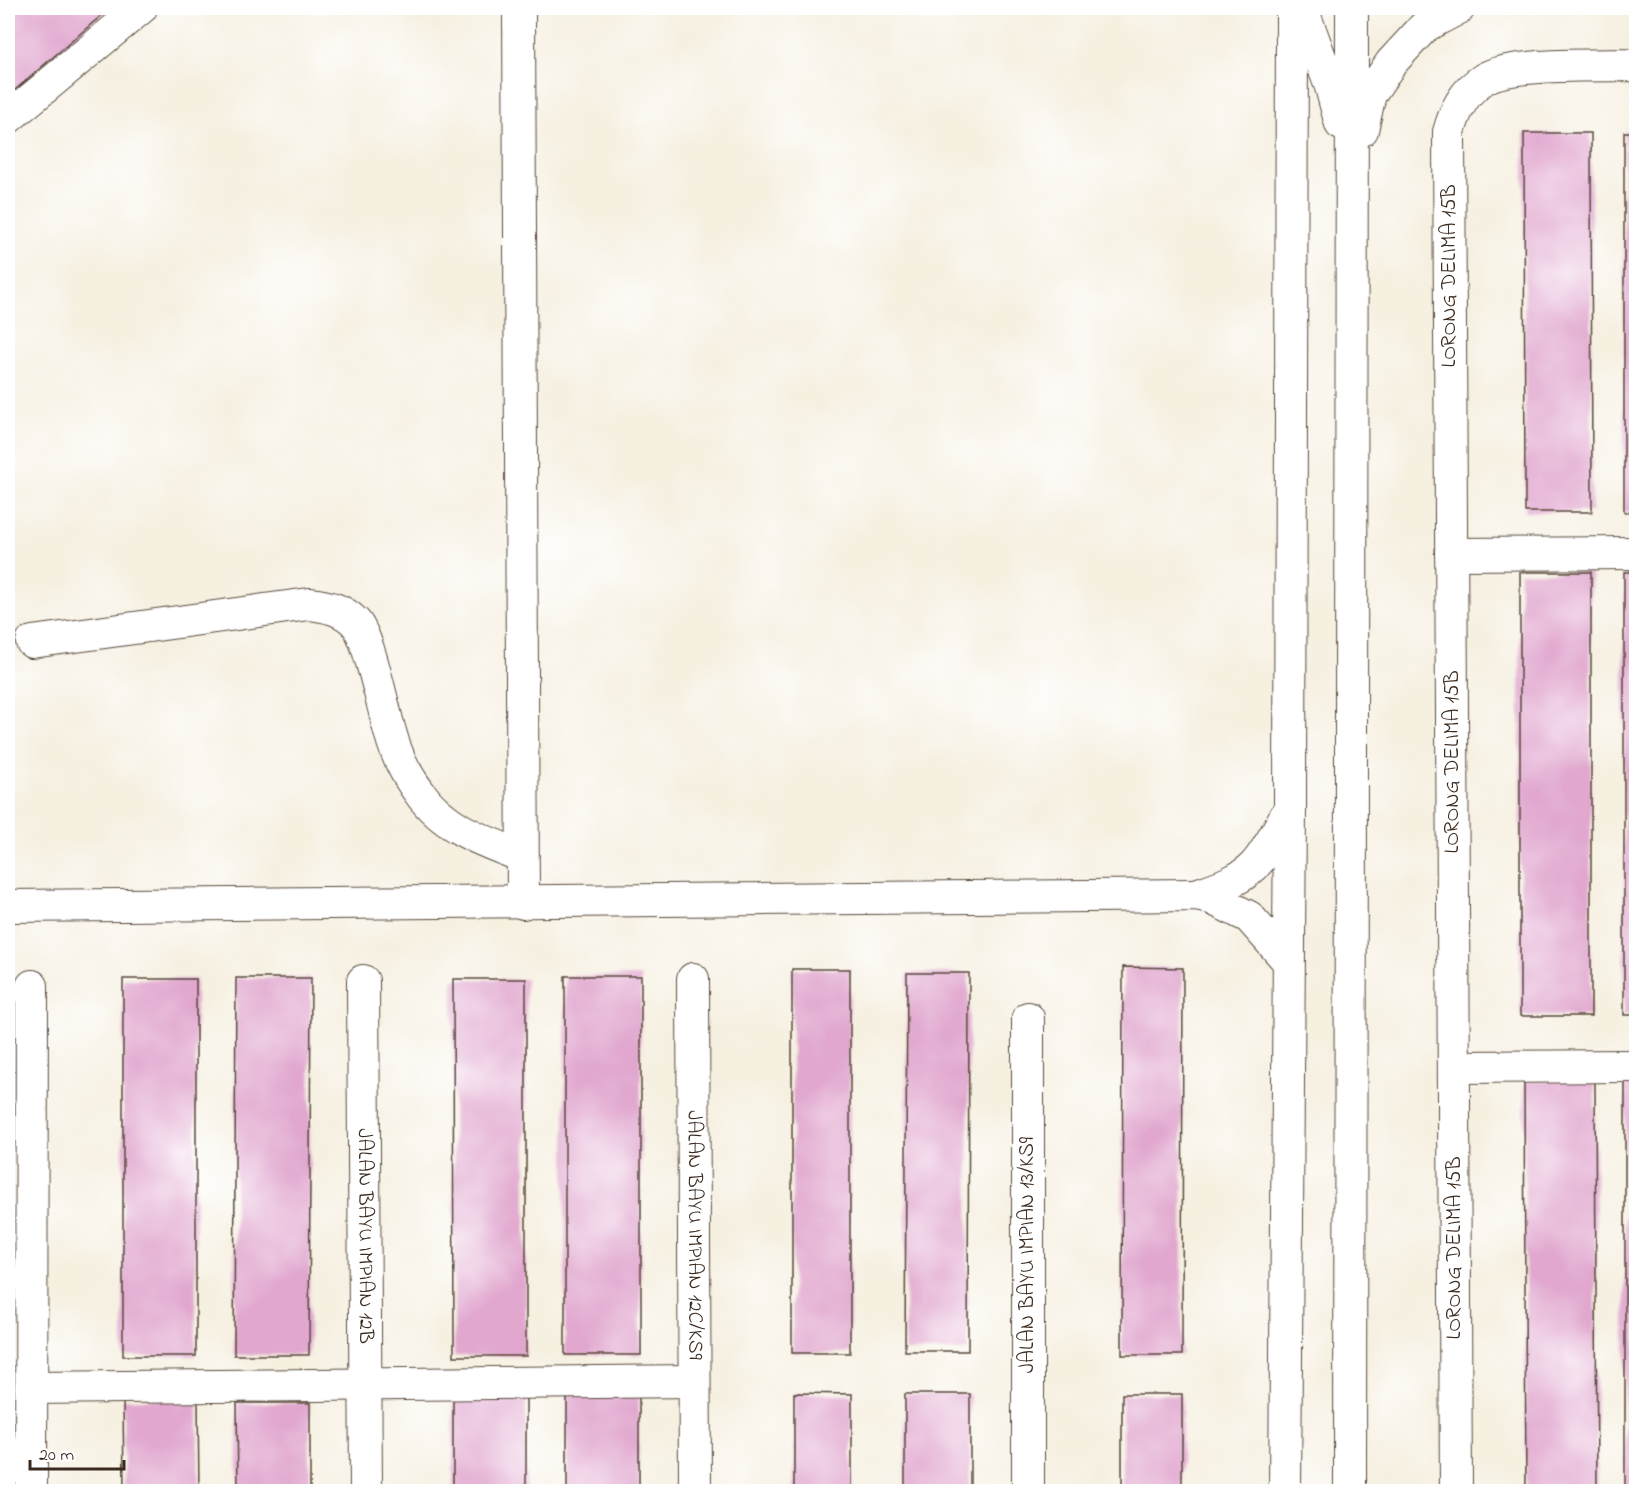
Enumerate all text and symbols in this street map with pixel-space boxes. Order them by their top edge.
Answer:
street label: LORONG DELIMA 15B [1435,184,1465,368]
street label: LORONG DELIMA 15B [1438,670,1468,854]
street label: JALAN BAYU IMPIAN 12C/KS9 [679,1110,709,1361]
street label: JALAN BAYU IMPIAN 12B [349,1128,380,1344]
street label: JALAN BAYU IMPIAN 13/KS9 [1013,1136,1043,1373]
street label: LORONG DELIMA 15B [1440,1156,1470,1340]
scale bar [30,1433,124,1471]
text: 20 m [39,1443,74,1469]

